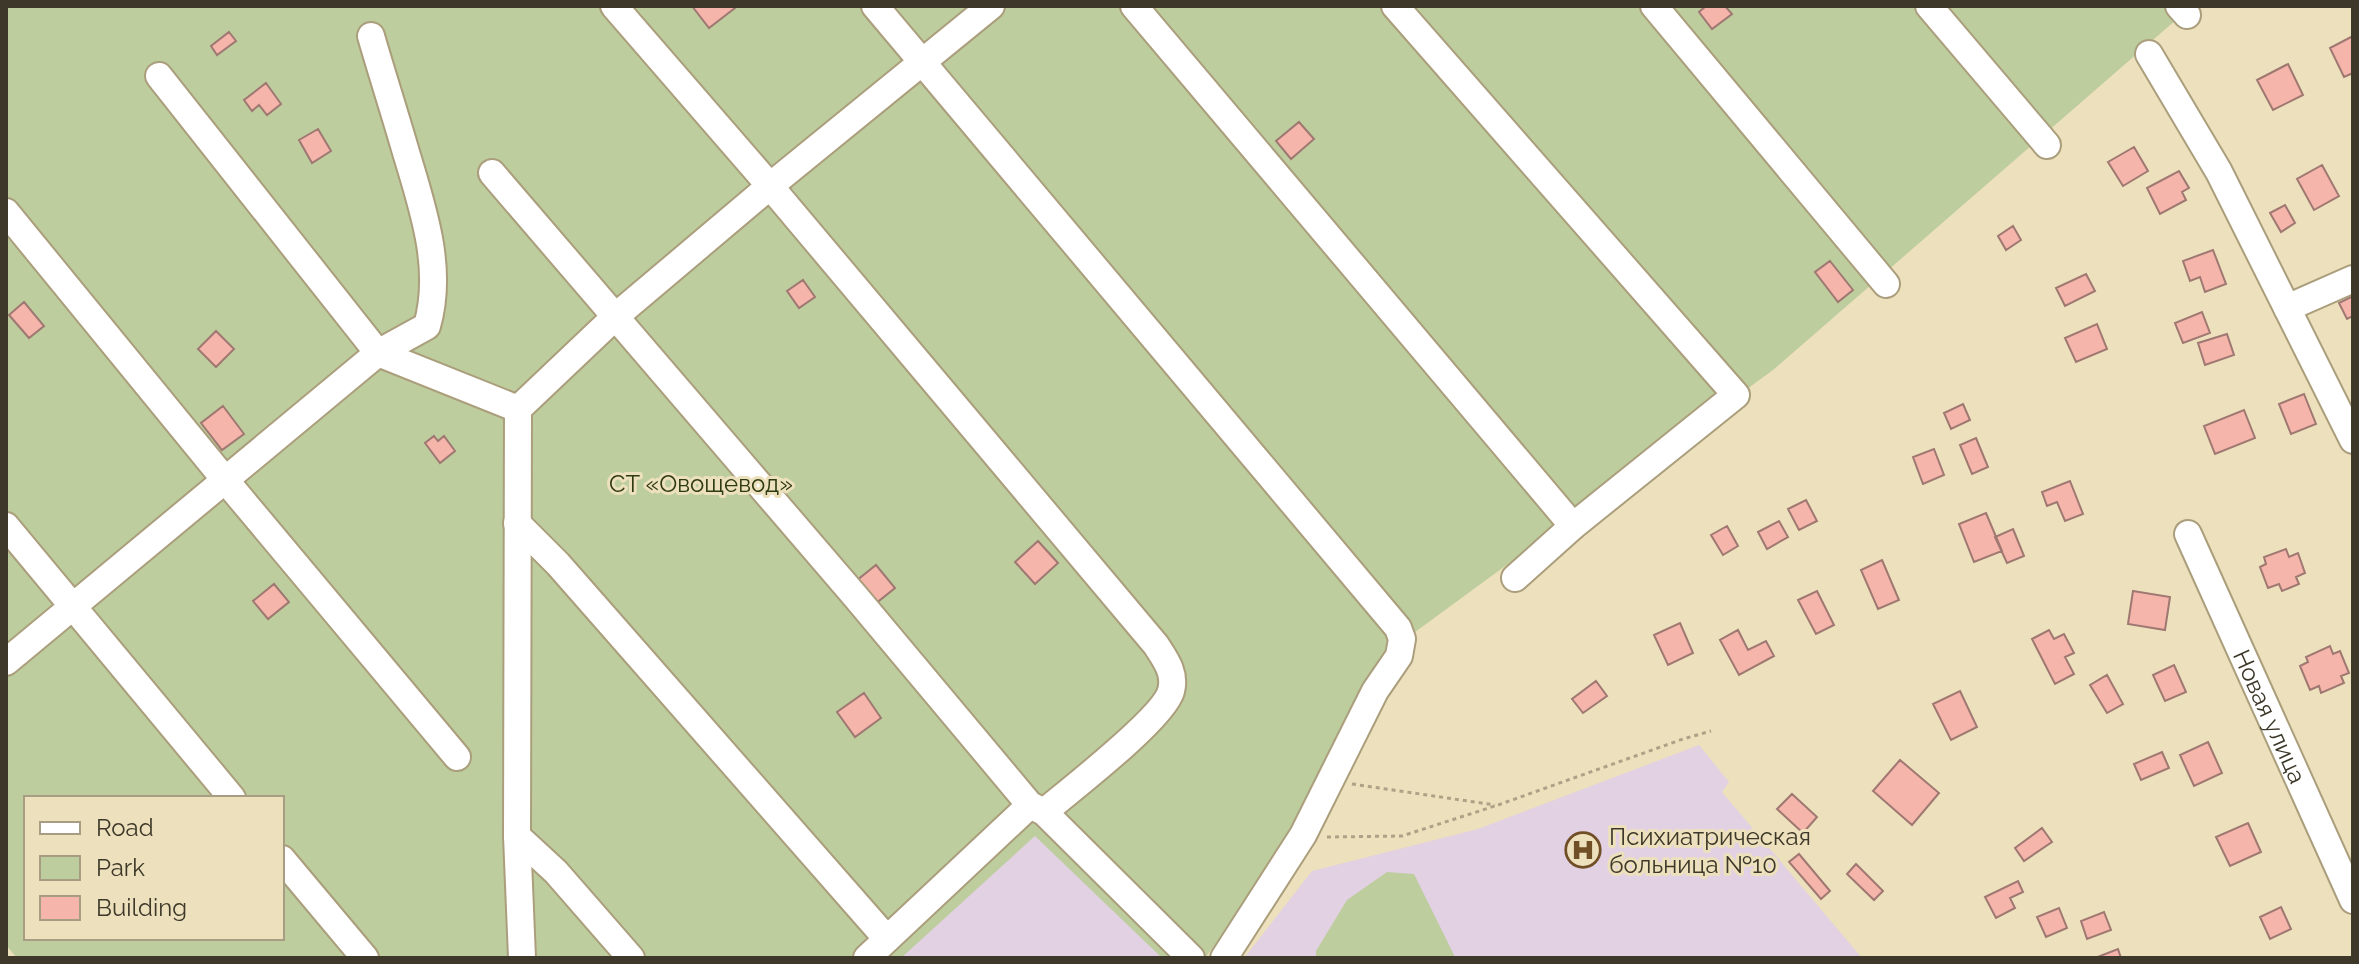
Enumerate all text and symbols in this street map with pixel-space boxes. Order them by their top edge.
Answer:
park label: СТ «Овощевод» [609,469,793,498]
street label: Новая улица [2227,645,2313,788]
legend [24,796,284,940]
text: Road [96,813,154,842]
place label: Психиатрическая больница №10 [1609,822,1811,879]
hospital icon: Психиатрическая больница №10 [1564,831,1602,869]
text: Park [96,853,145,882]
text: Building [96,893,187,922]

